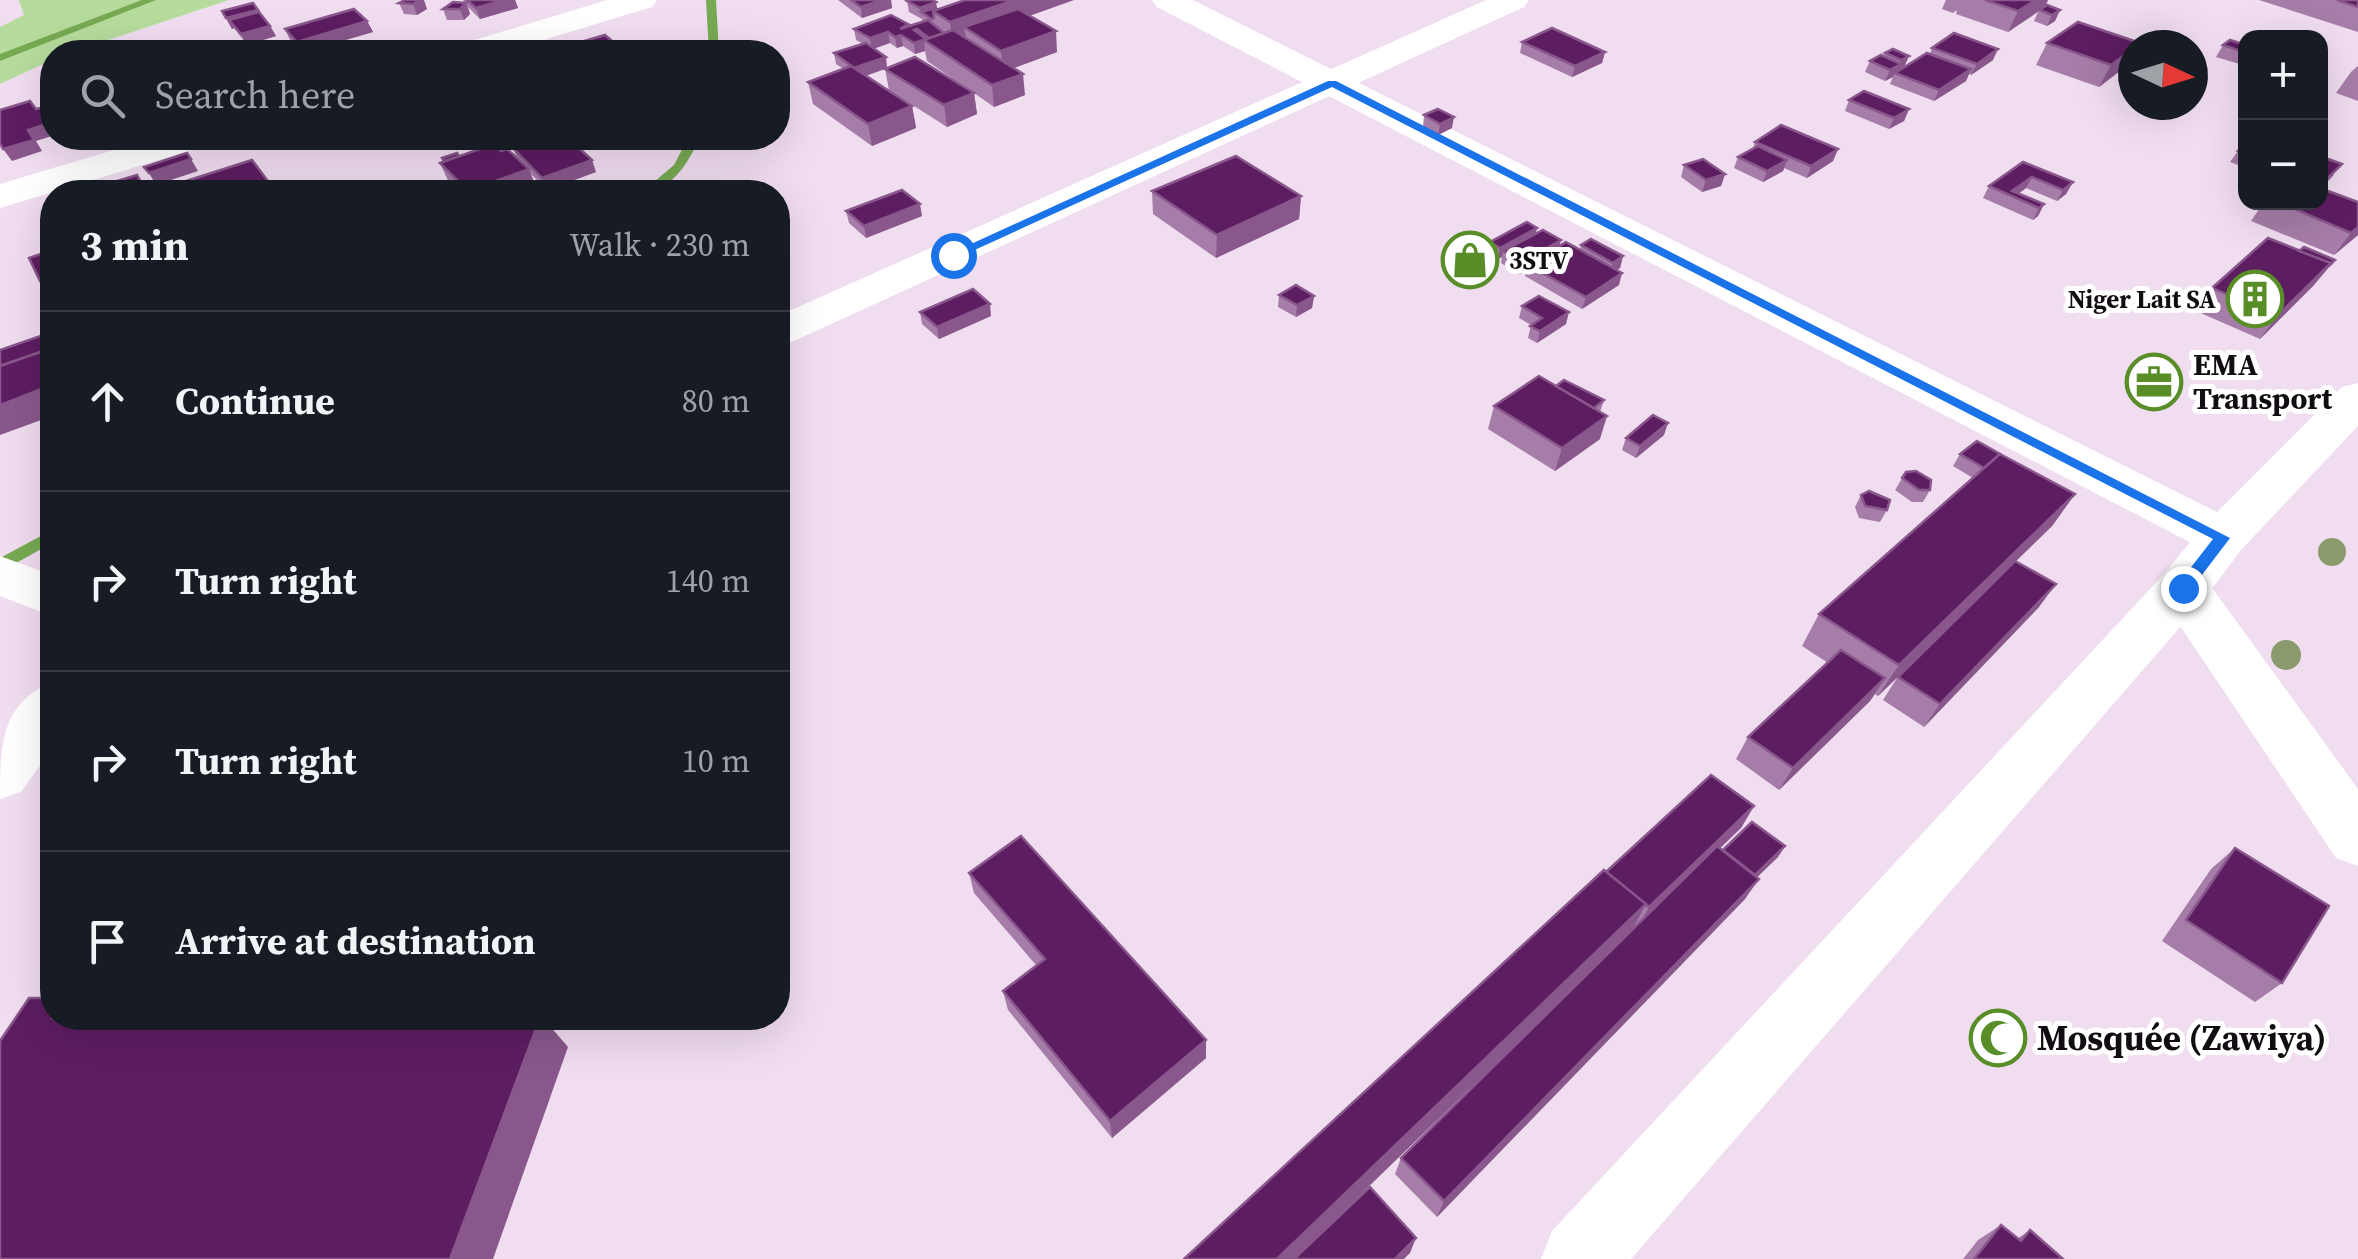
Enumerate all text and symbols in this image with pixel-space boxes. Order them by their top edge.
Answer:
north arrow [2118,30,2208,120]
map controls [2238,30,2328,210]
button: + [2238,30,2328,120]
search box [40,40,790,150]
icon: search [75,68,130,123]
text: Search here [155,69,355,121]
button: − [2238,120,2328,210]
text: 3 min [80,216,189,274]
text: Walk · 230 m [569,223,750,267]
shop icon: 3STV [1440,230,1500,290]
route start [931,233,977,279]
place label: 3STV [1509,243,1568,277]
building icon: Niger Lait SA [2225,269,2285,329]
place label: Niger Lait SA [2068,282,2216,316]
place label: EMA Transport [2193,344,2332,419]
office icon: EMA Transport [2124,352,2184,412]
icon: ahead [80,374,135,429]
text: Continue [175,375,335,427]
text: 80 m [682,379,750,423]
icon: right [80,554,135,609]
text: Turn right [175,555,357,607]
text: 140 m [666,559,750,603]
route end [2161,566,2207,612]
icon: right [80,734,135,789]
text: Turn right [175,735,357,787]
text: 10 m [682,739,750,783]
icon: arrive [80,914,135,969]
text: Arrive at destination [175,915,536,967]
mosque icon: Mosquée (Zawiya) [1968,1008,2028,1068]
place label: Mosquée (Zawiya) [2037,1014,2327,1062]

